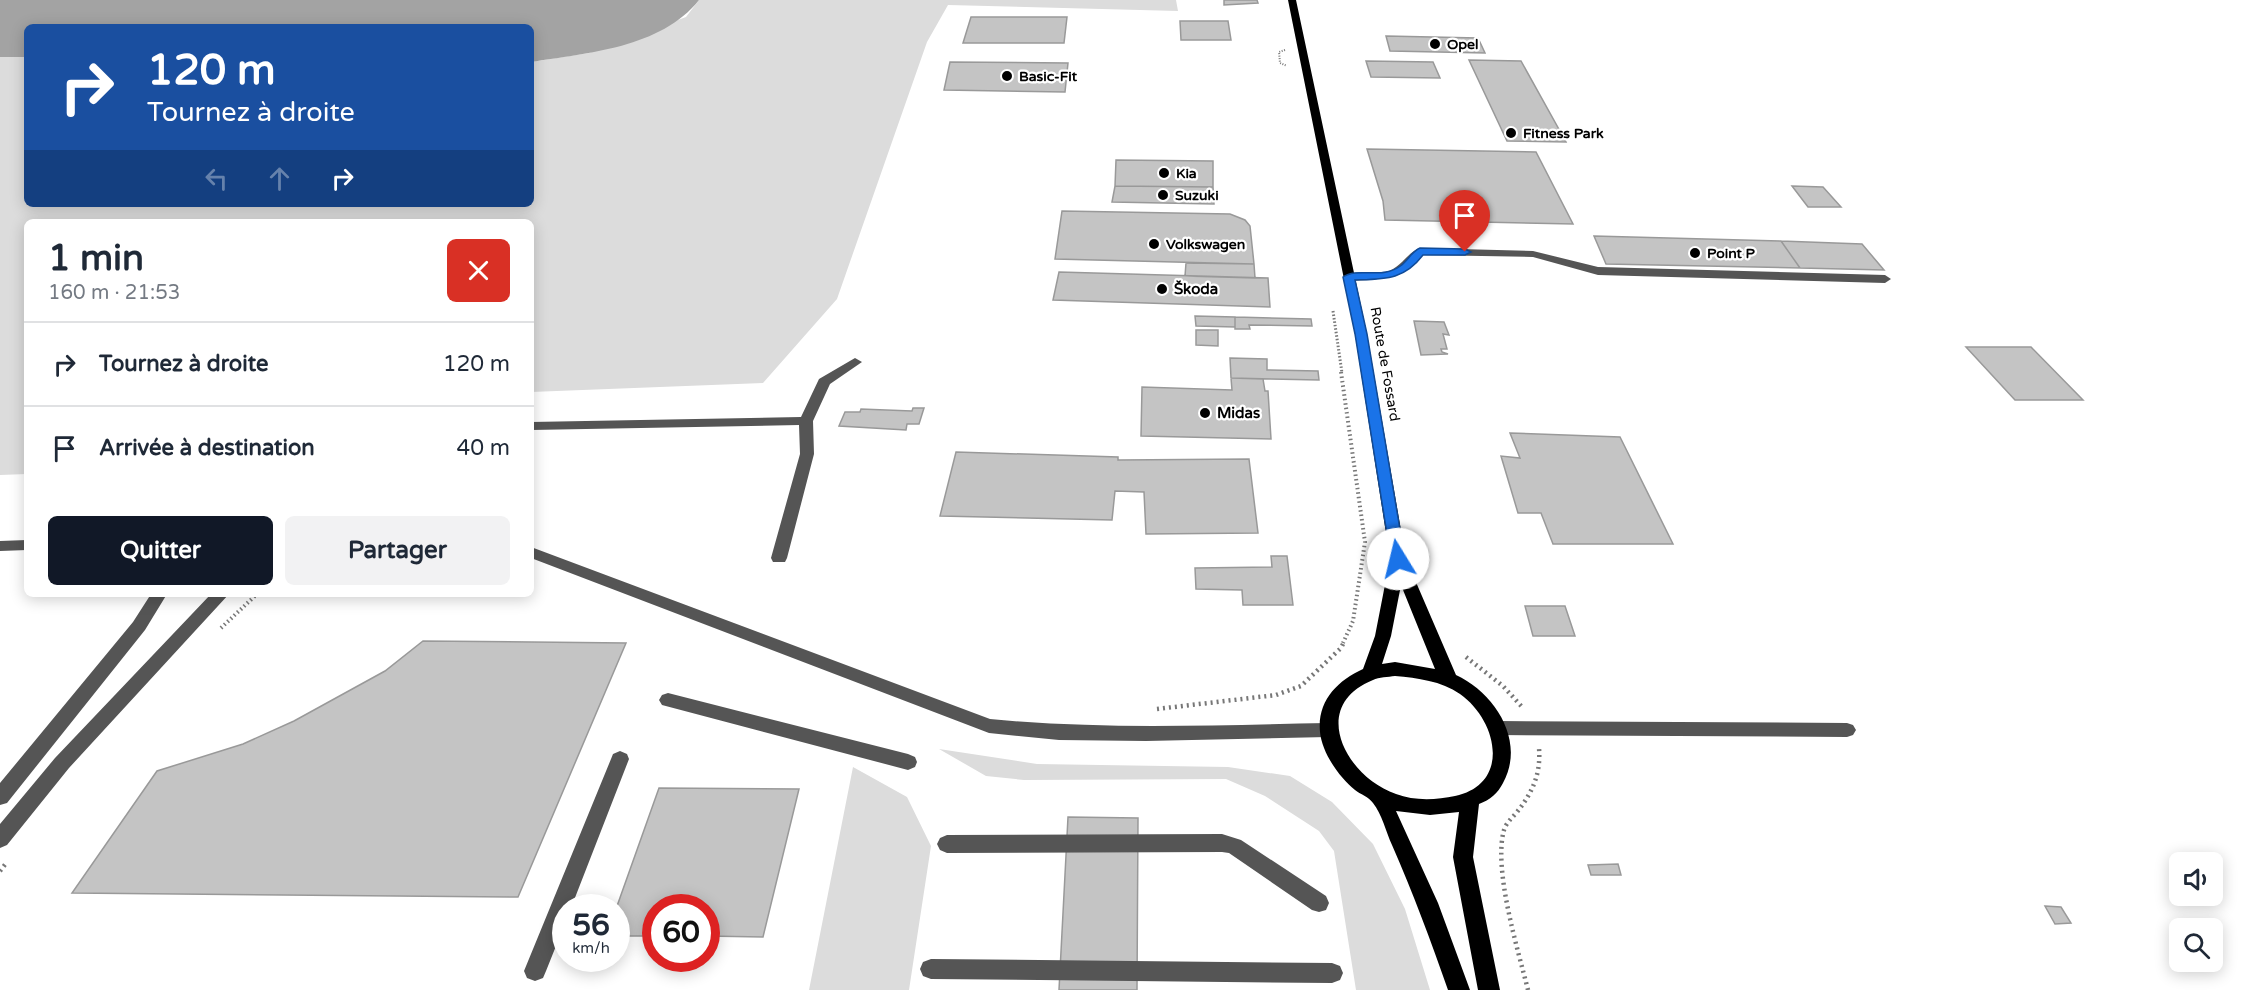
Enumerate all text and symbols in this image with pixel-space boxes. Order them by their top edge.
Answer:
place label: Opel [1447,36,1479,53]
marker: Opel [1428,37,1442,51]
text: 120 m [147,45,276,96]
icon: right [48,48,126,126]
place label: Basic-Fit [1019,68,1078,85]
marker: Basic-Fit [1000,69,1014,83]
text: Tournez à droite [147,96,355,129]
place label: Fitness Park [1523,125,1604,142]
marker: Fitness Park [1504,126,1518,140]
icon: left [200,162,233,195]
icon: ahead [263,162,296,195]
icon: right [326,162,359,195]
place label: Kia [1176,165,1197,182]
marker: Kia [1157,166,1171,180]
place label: Suzuki [1175,187,1219,204]
marker: Suzuki [1156,188,1170,202]
pin [1439,190,1490,252]
icon: arrive [1448,199,1481,232]
place label: Volkswagen [1166,236,1245,253]
text: 1 min [48,237,144,280]
marker: Volkswagen [1147,237,1161,251]
button: close [447,239,510,302]
place label: Point P [1707,245,1756,262]
marker: Point P [1688,246,1702,260]
place label: Škoda [1174,280,1218,298]
text: 160 m · 21:53 [48,281,180,305]
marker: Škoda [1155,282,1169,296]
street label: Route de Fossard [1367,305,1403,423]
icon: right [48,348,81,381]
text: Tournez à droite [99,351,268,377]
text: 120 m [443,351,510,377]
place label: Midas [1217,404,1260,422]
marker: Midas [1198,406,1212,420]
icon: arrive [48,432,81,465]
text: Arrivée à destination [99,435,315,461]
text: 40 m [456,435,510,461]
button: Quitter [48,516,273,585]
button: Partager [285,516,510,585]
position arrow [1366,527,1430,591]
map controls [2169,852,2223,972]
button: sound [2169,852,2223,906]
speed limit sign: 60 [642,894,720,972]
text: 56 [572,907,610,944]
button: search [2169,918,2223,972]
text: km/h [572,939,610,957]

